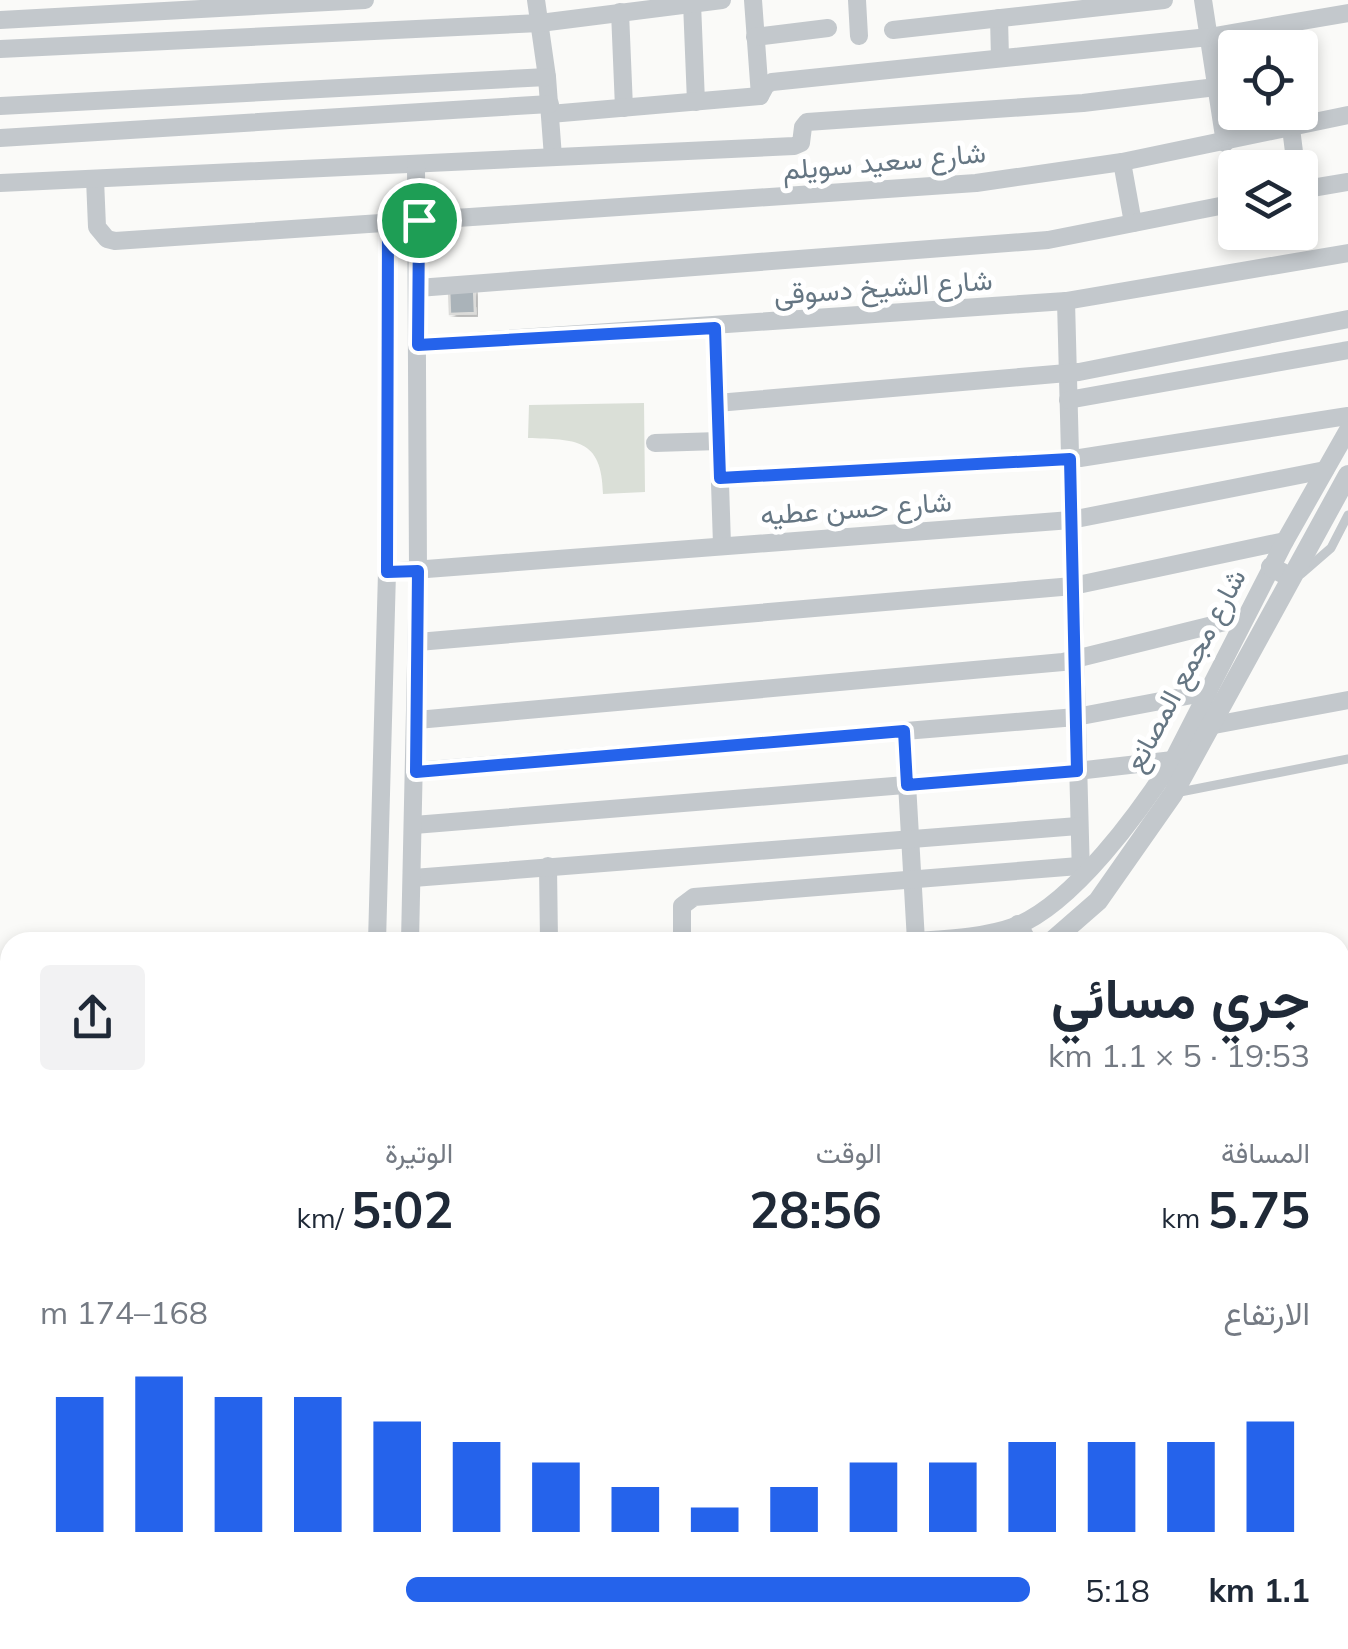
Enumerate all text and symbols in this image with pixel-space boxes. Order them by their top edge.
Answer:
map controls [1218,30,1318,250]
button: locate [1218,30,1318,130]
street label: شارع سعيد سويلم [781,134,987,189]
button: layers [1218,150,1318,250]
pin [377,178,462,263]
icon: arrive [392,193,447,248]
street label: شارع الشيخ دسوقى [773,261,994,315]
street label: شارع حسن عطيه [759,483,953,534]
street label: شارع مجمع المصانع [1116,562,1255,779]
text: جري مسائي [1051,963,1310,1032]
button: share [40,965,145,1070]
text: 19:53 · 5 × 1.1 km [1048,1035,1310,1075]
text: الوتيرة [385,1135,453,1170]
text: الوقت [816,1135,882,1170]
text: المسافة [1221,1135,1310,1170]
text: 5:02 [351,1178,453,1241]
text: 28:56 [749,1178,882,1241]
text: 5.75 [1208,1178,1310,1241]
text: /km [297,1200,351,1235]
text: km [1161,1200,1208,1235]
text: 168–174 m [40,1292,208,1332]
text: الارتفاع [1223,1293,1310,1333]
text: 5:18 [1085,1570,1150,1610]
text: 1.1 km [1208,1570,1310,1610]

